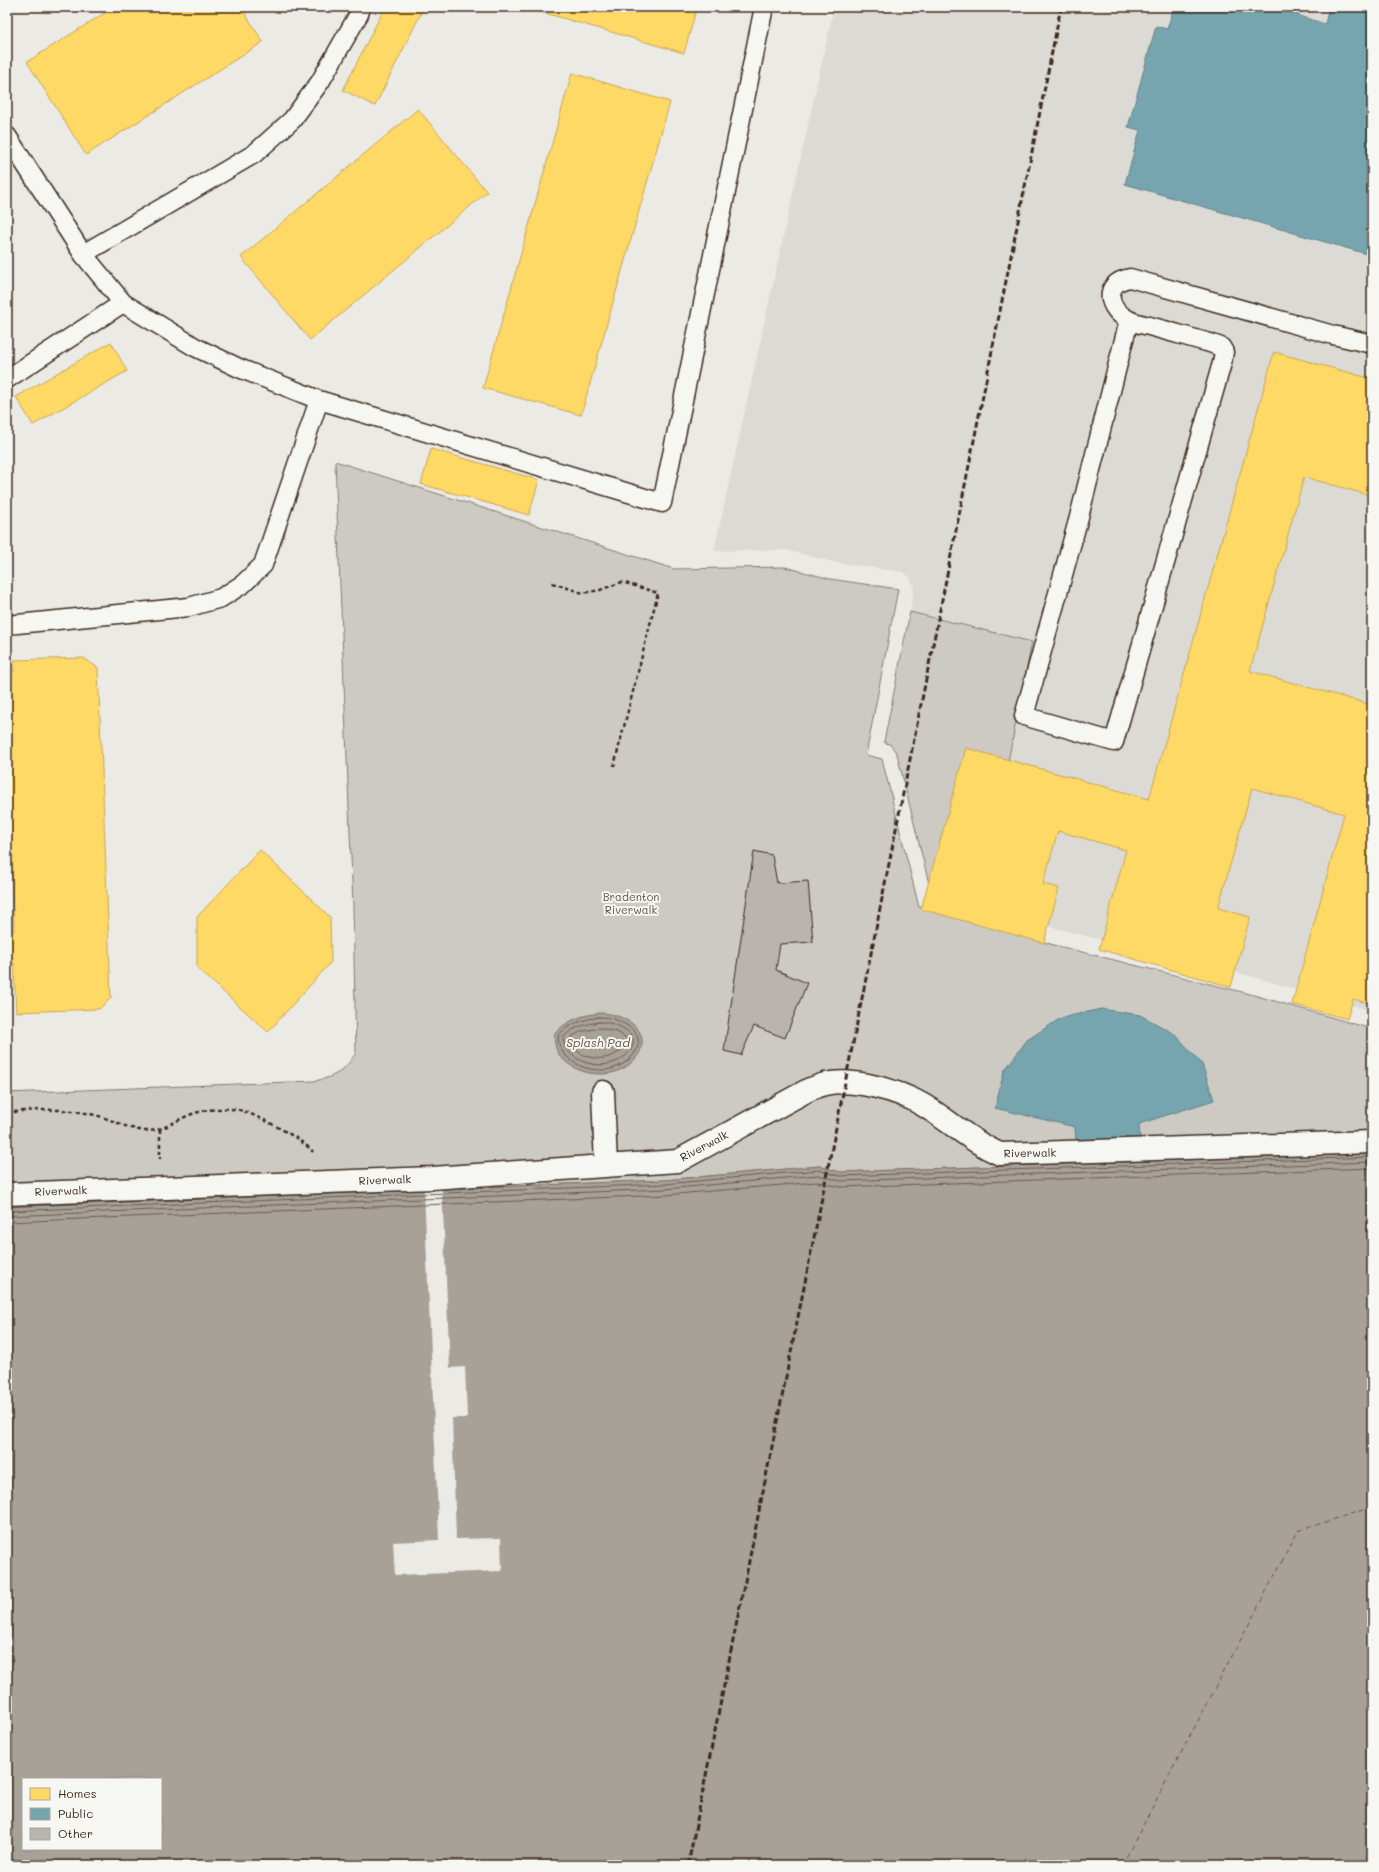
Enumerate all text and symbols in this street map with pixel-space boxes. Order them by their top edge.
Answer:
park label: Bradenton Riverwalk [603,889,659,917]
water label: Splash Pad [566,1034,631,1050]
street label: Riverwalk [677,1127,731,1165]
street label: Riverwalk [1004,1145,1057,1160]
street label: Riverwalk [358,1171,412,1188]
street label: Riverwalk [34,1182,88,1199]
legend [22,1778,162,1850]
text: Homes [58,1785,97,1801]
text: Public [58,1805,93,1821]
text: Other [58,1825,93,1841]

